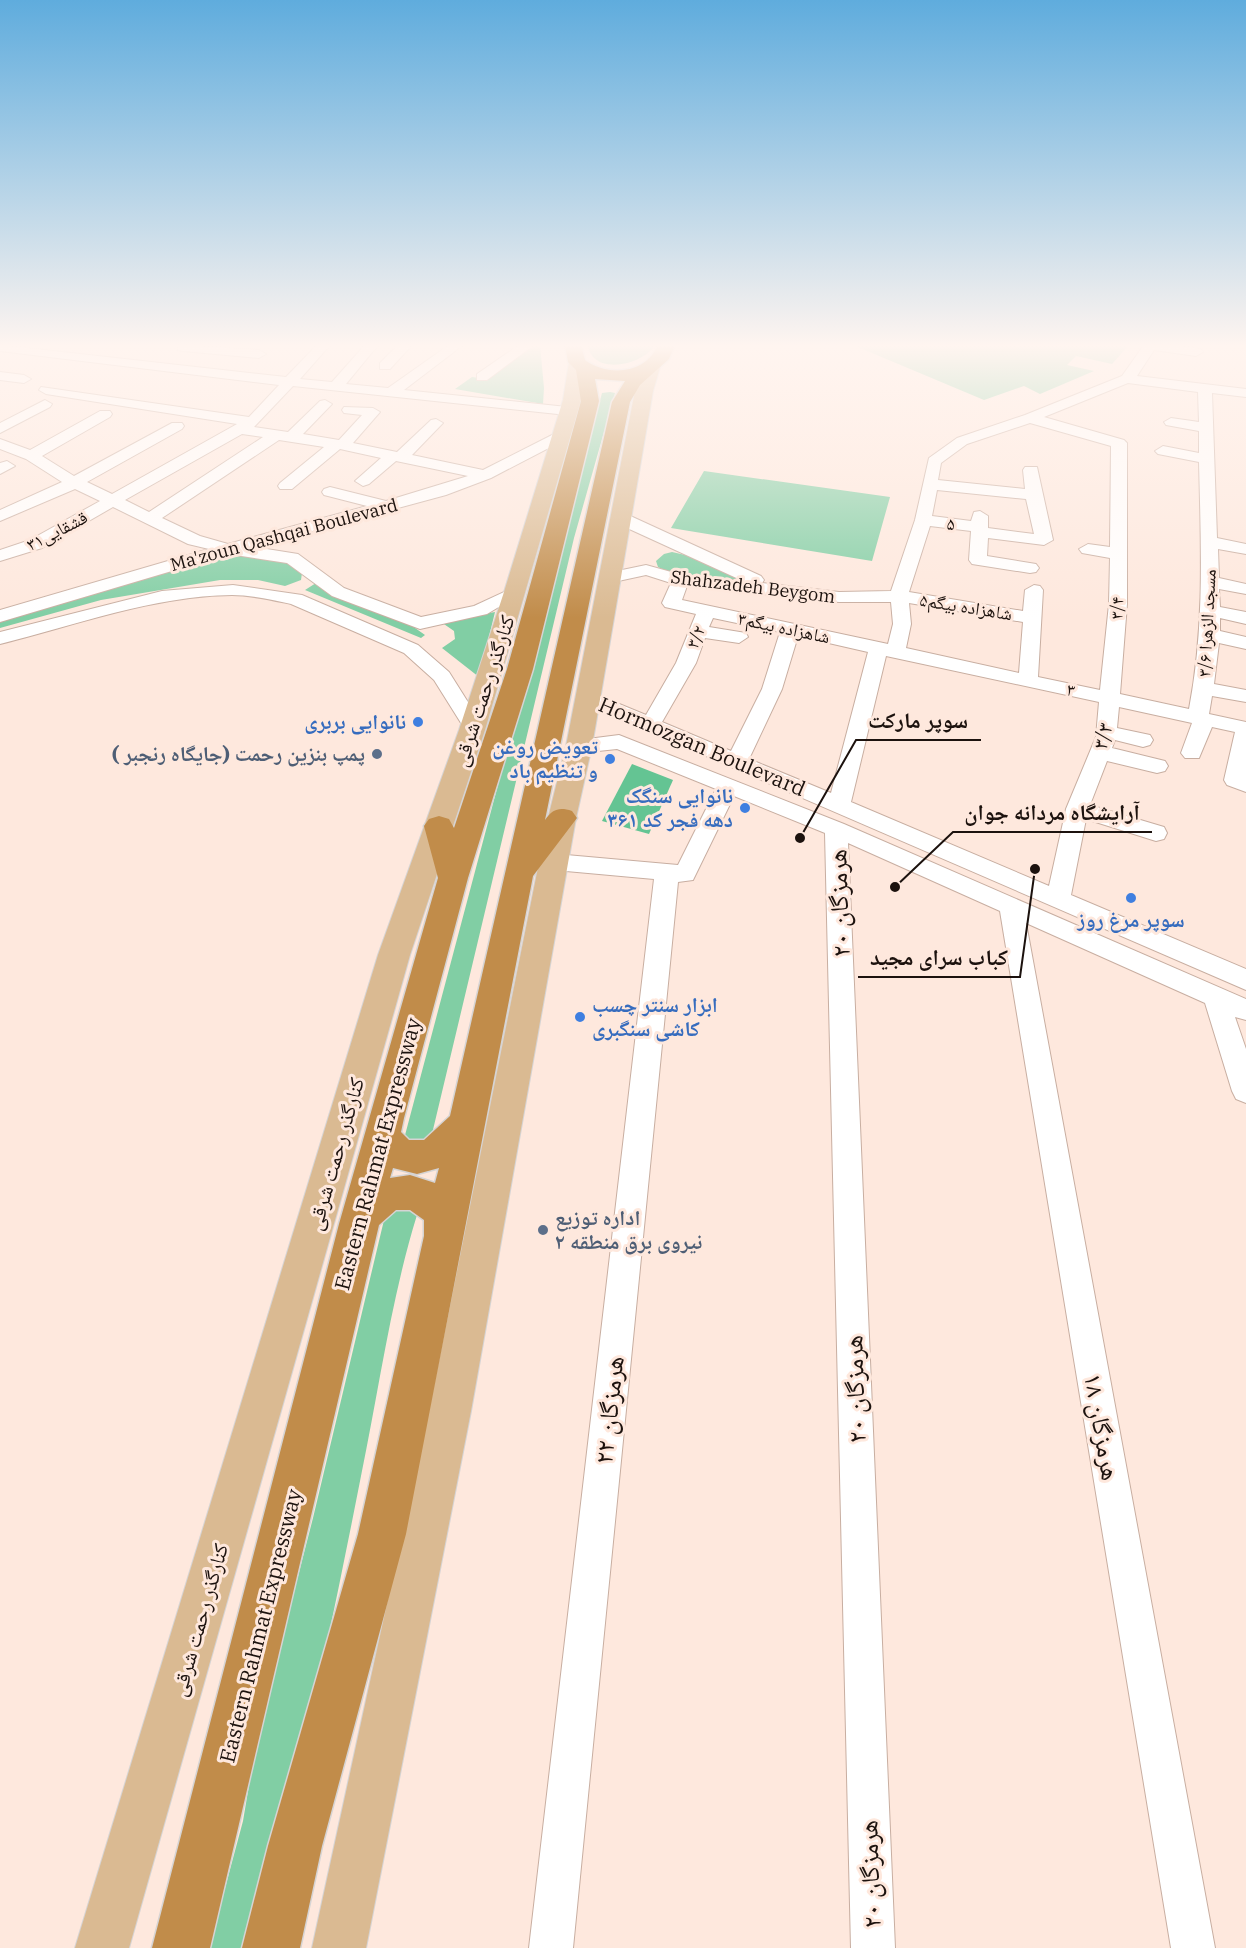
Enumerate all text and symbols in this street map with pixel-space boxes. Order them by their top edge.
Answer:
street label: Ma'zoun Qashqai Boulevard [168,493,400,576]
street label: ۳۱قشقایی [22,505,91,556]
street label: ۵ [946,512,956,535]
street label: Shahzadeh Beygom [669,565,837,608]
street label: مسجد الزهرا ۳/۶ [1192,569,1221,677]
street label: شاهزاده بیگم۵ [918,588,1014,626]
street label: ۳/۴ [1104,596,1129,620]
street label: ۳شاهزاده بیگم [736,607,832,649]
street label: کنارگذر رحمت شرقی [445,611,521,770]
street label: ۳/۲ [681,622,710,652]
street label: ۳ [1065,677,1077,702]
street label: Hormozgan Boulevard [595,690,810,802]
callout: سوپر مارکت [856,700,981,740]
text: سوپر مارکت [868,705,968,734]
place label: نانوایی بربری [304,707,406,735]
marker: نانوایی بربری [411,715,425,729]
street label: ۳/۳ [1085,719,1119,752]
place label: تعویض روغن و تنظیم باد [492,732,598,785]
place label: پمپ بنزین رحمت (جایگاه رنجبر ) [112,739,365,767]
marker: پمپ بنزین رحمت (جایگاه رنجبر ) [370,747,384,761]
marker: تعویض روغن و تنظیم باد [603,752,617,766]
place label: نانوایی سنگک دهه فجر کد ۳۶۱ [607,781,733,833]
callout: آرایشگاه مردانه جوان [953,792,1152,832]
text: آرایشگاه مردانه جوان [964,797,1140,826]
marker: نانوایی سنگک دهه فجر کد ۳۶۱ [738,801,752,815]
street label: هرمزگان ۲۰ [819,848,857,958]
marker: سوپر مرغ روز [1124,891,1138,905]
place label: سوپر مرغ روز [1076,905,1185,933]
callout: کباب سرای مجید [858,937,1020,977]
text: کباب سرای مجید [870,942,1008,971]
place label: ابزار سنتر چسب کاشی سنگبری [592,990,718,1042]
marker: ابزار سنتر چسب کاشی سنگبری [573,1010,587,1024]
street label: Eastern Rahmat Expressway [327,1014,427,1293]
street label: کنارگذر رحمت شرقی [300,1074,370,1233]
place label: اداره توزیع نیروی برق منطقه ۲ [555,1203,702,1255]
marker: اداره توزیع نیروی برق منطقه ۲ [536,1223,550,1237]
street label: هرمزگان ۲۰ [835,1334,873,1444]
street label: هرمزگان ۲۲ [585,1354,631,1465]
street label: هرمزگان ۱۸ [1077,1371,1129,1483]
street label: Eastern Rahmat Expressway [212,1485,308,1766]
street label: کنارگذر رحمت شرقی [164,1540,234,1699]
street label: هرمزگان ۲۰ [850,1819,888,1929]

